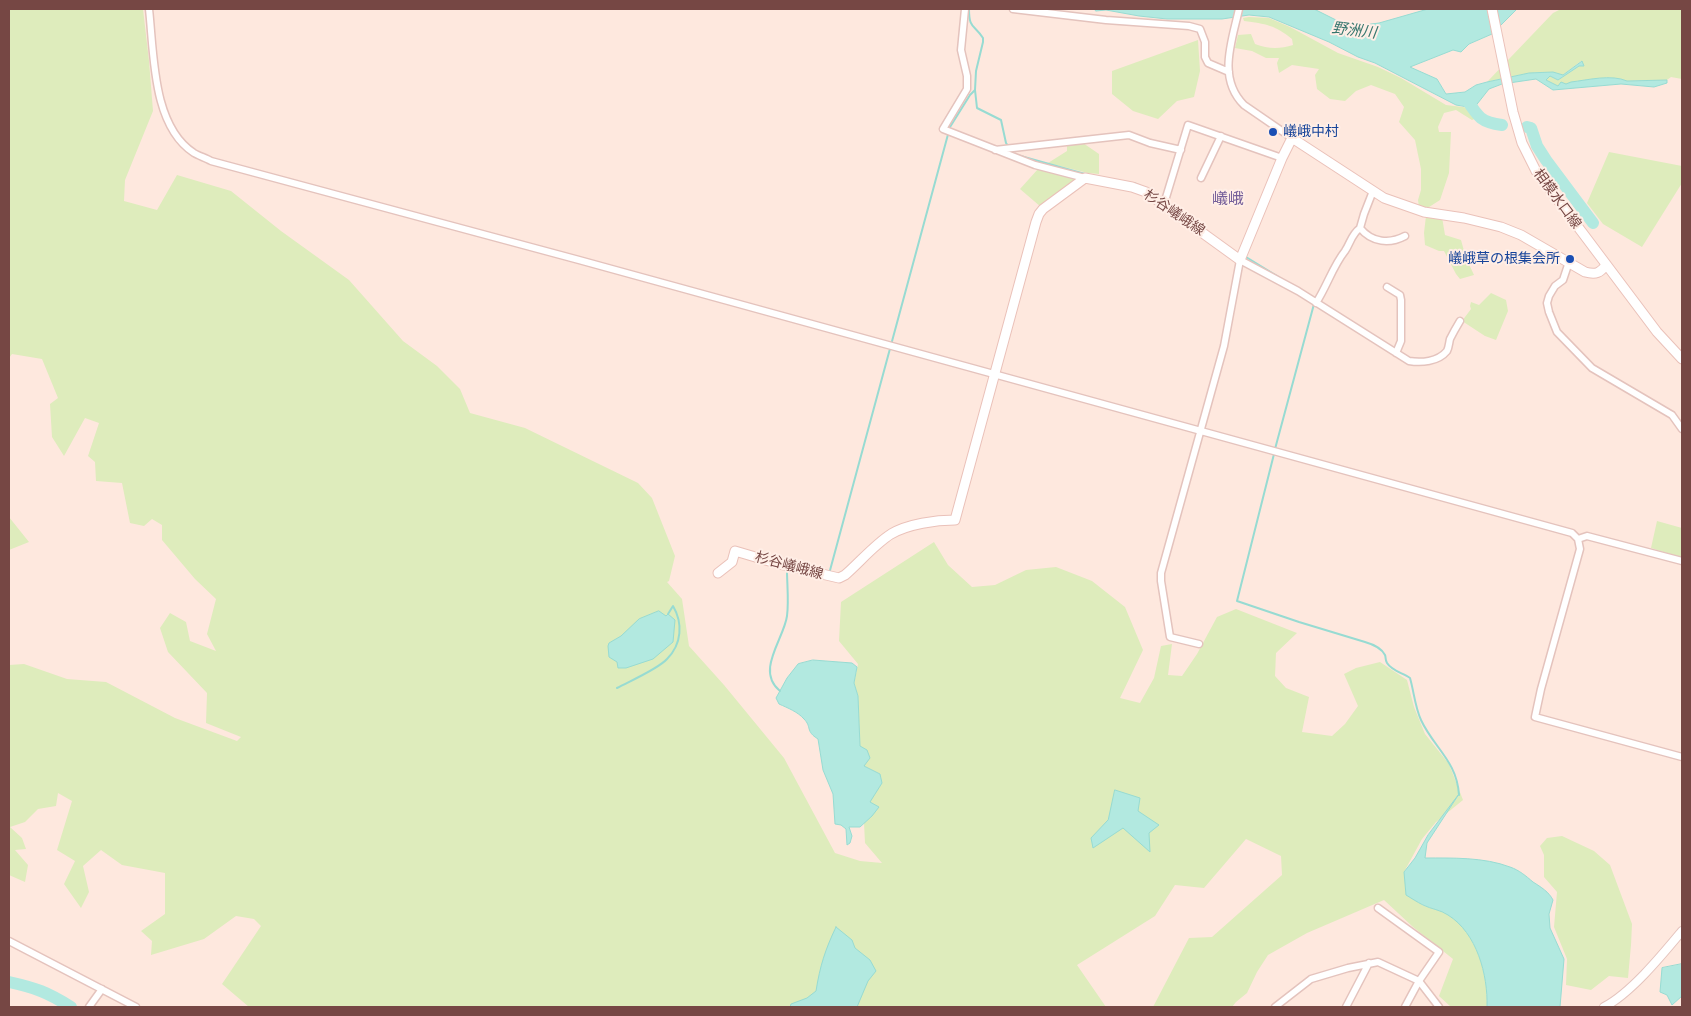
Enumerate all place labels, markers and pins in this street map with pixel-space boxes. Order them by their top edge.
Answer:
place label: 嶬峨中村 [1283,124,1339,140]
marker: 嶬峨中村 [1267,126,1279,138]
place label: 嶬峨草の根集会所 [1448,251,1560,267]
marker: 嶬峨草の根集会所 [1564,253,1576,265]

